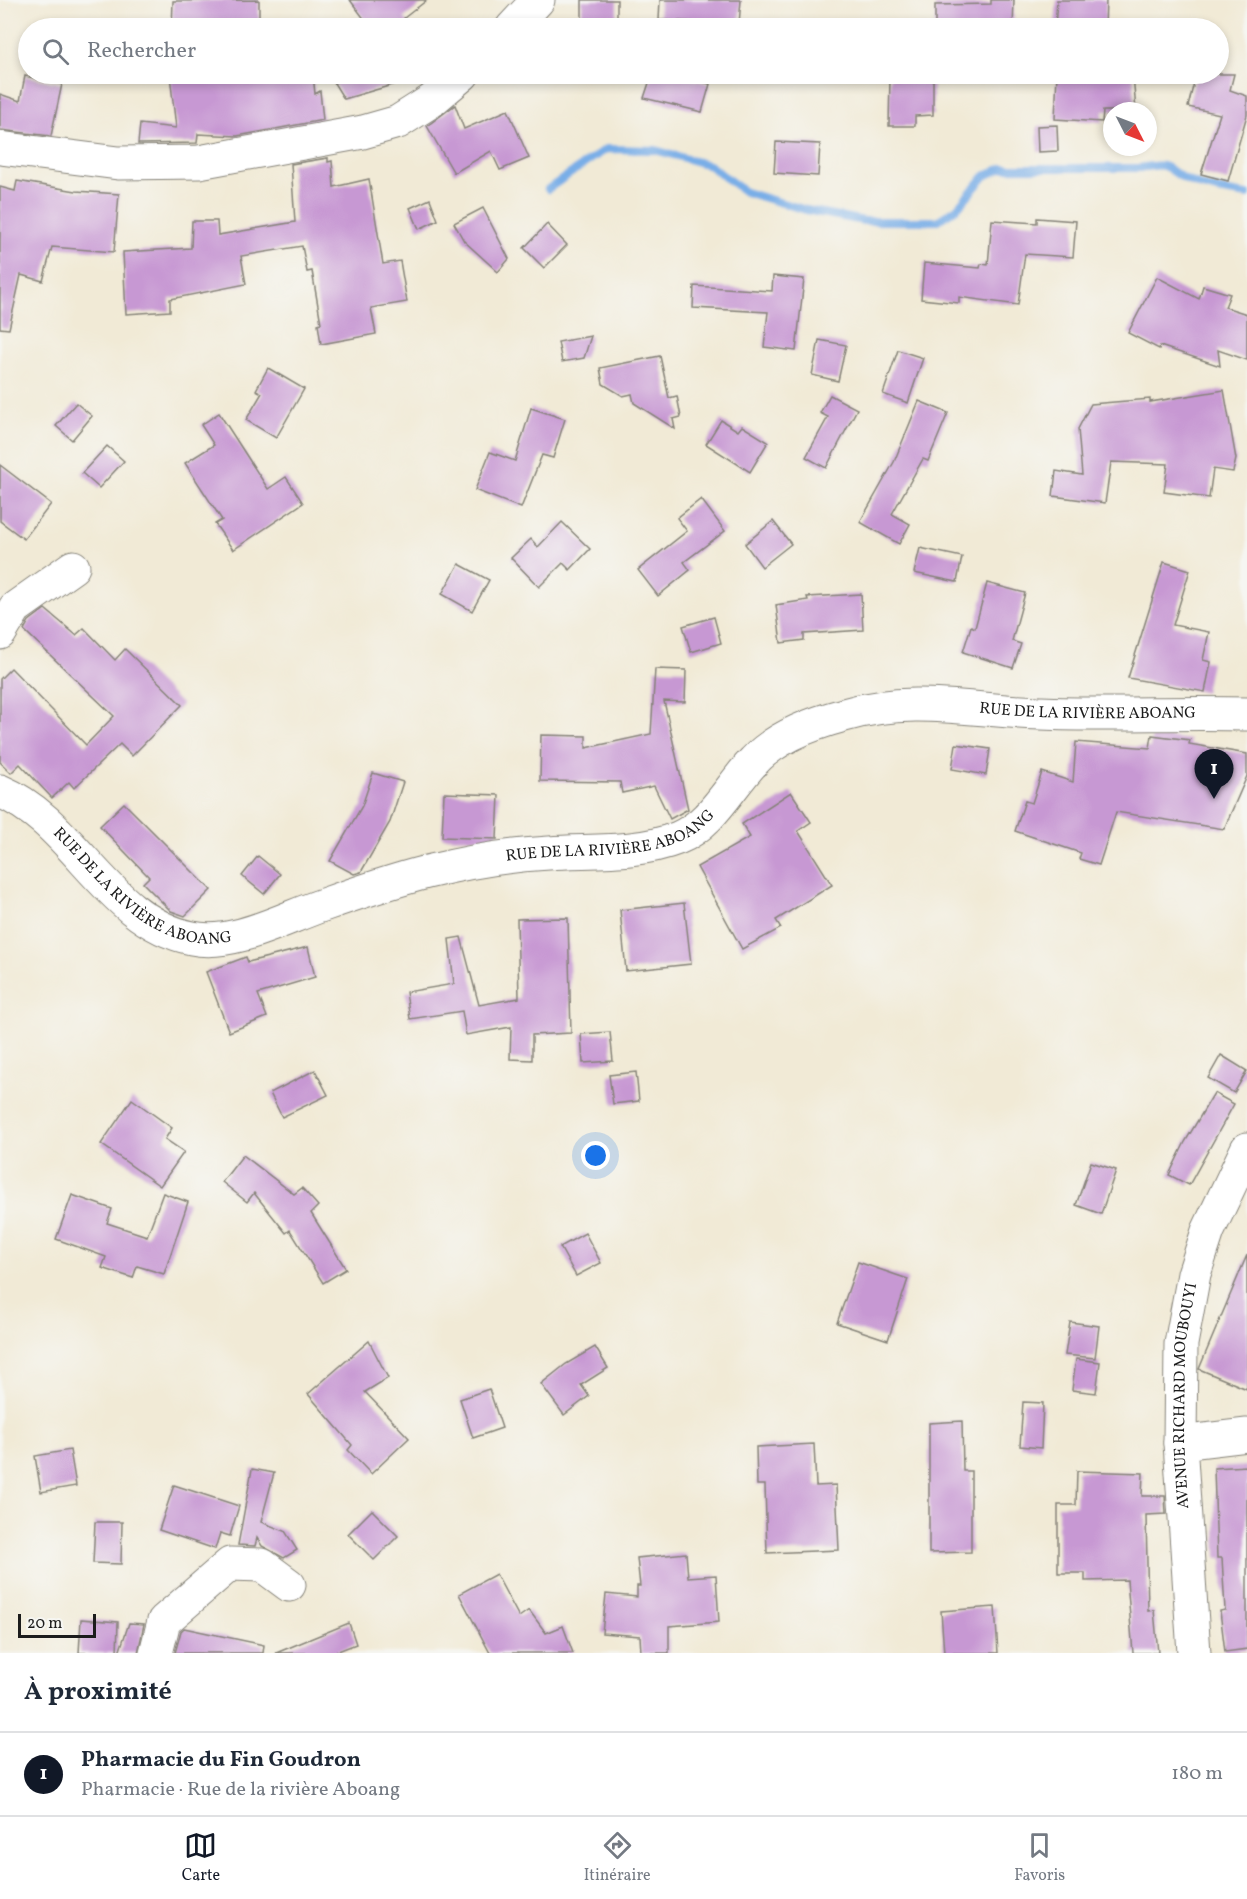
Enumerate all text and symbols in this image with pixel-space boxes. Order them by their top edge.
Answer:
search box [18,18,1229,84]
icon: search [39,35,72,68]
text: Rechercher [87,36,196,67]
north arrow [1103,102,1157,156]
street label: RUE DE LA RIVIÈRE ABOANG [978,698,1196,725]
pin: 1 [1194,750,1234,799]
street label: RUE DE LA RIVIÈRE ABOANG [504,805,720,868]
street label: RUE DE LA RIVIÈRE ABOANG [48,823,233,951]
your location [581,1141,610,1170]
street label: AVENUE RICHARD MOUBOUYI [1169,1281,1203,1510]
scale bar [18,1611,96,1638]
text: 20 m [27,1613,62,1635]
text: À proximité [24,1674,172,1710]
text: Pharmacie du Fin Goudron [81,1745,361,1776]
text: 1 [39,1760,48,1788]
text: 180 m [1171,1760,1223,1788]
text: Pharmacie · Rue de la rivière Aboang [81,1776,400,1804]
tab: Carte [182,1829,220,1887]
tab: Itinéraire [584,1829,651,1887]
tab: Favoris [1014,1829,1065,1887]

